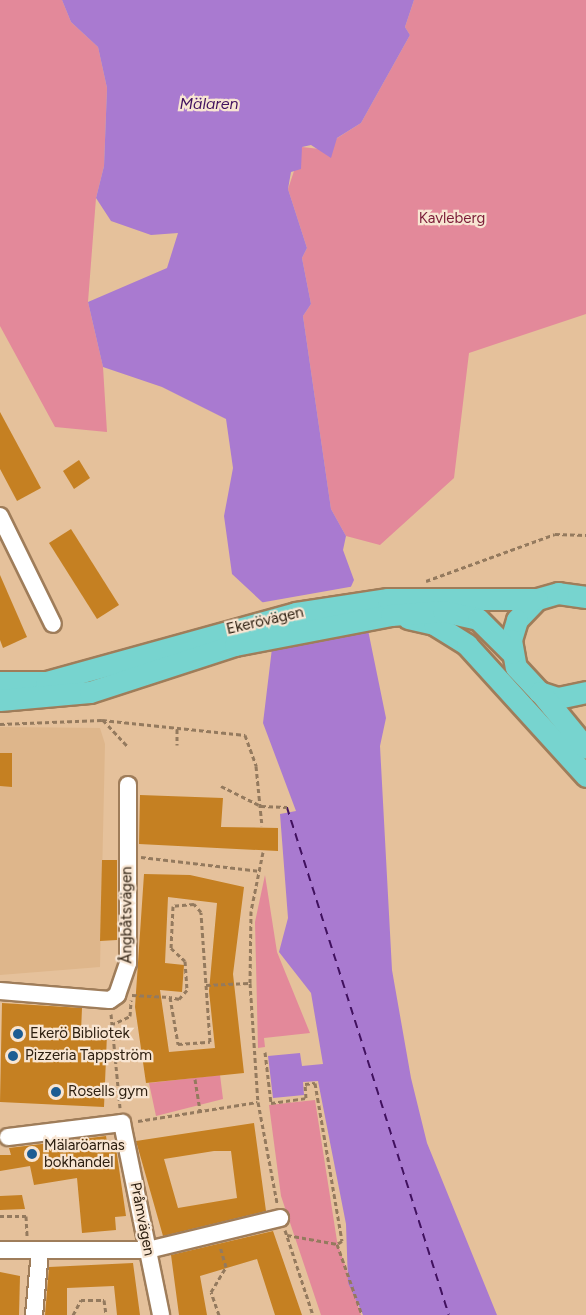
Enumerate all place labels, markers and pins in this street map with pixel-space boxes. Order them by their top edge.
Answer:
place label: Ekerö Bibliotek [30,1025,130,1043]
marker: Ekerö Bibliotek [11,1027,25,1041]
place label: Pizzeria Tappström [25,1047,152,1065]
marker: Pizzeria Tappström [6,1049,20,1063]
place label: Rosells gym [68,1083,148,1101]
marker: Rosells gym [49,1085,63,1099]
place label: Mälaröarnas bokhandel [44,1136,125,1171]
marker: Mälaröarnas bokhandel [25,1147,39,1161]

